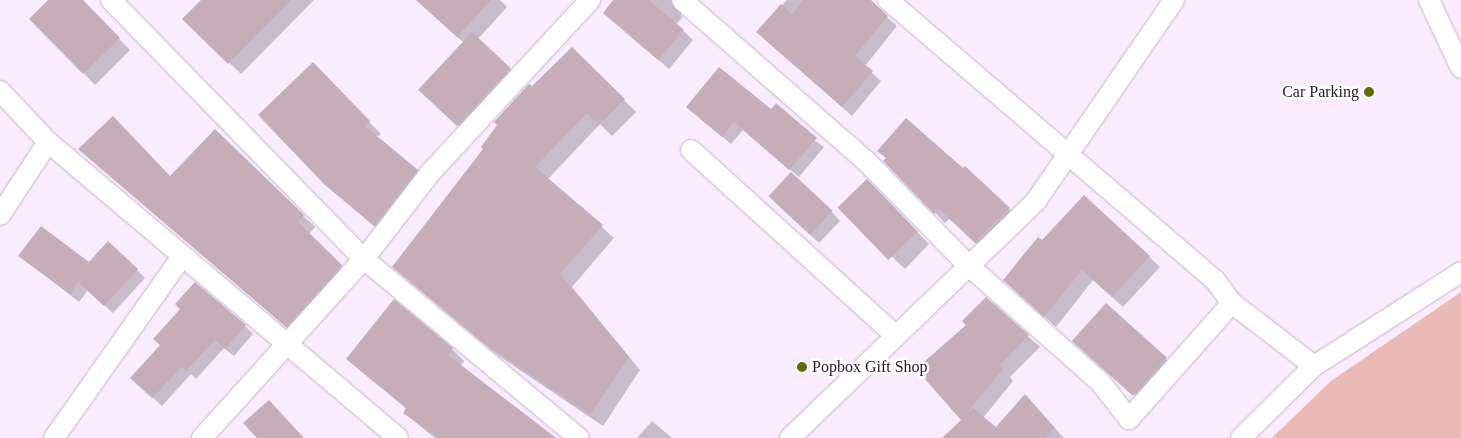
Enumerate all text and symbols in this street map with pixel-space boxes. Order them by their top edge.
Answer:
place label: Car Parking [1271,82,1359,102]
marker: Car Parking [1363,86,1375,98]
place label: Popbox Gift Shop [812,357,942,377]
marker: Popbox Gift Shop [796,361,808,373]

